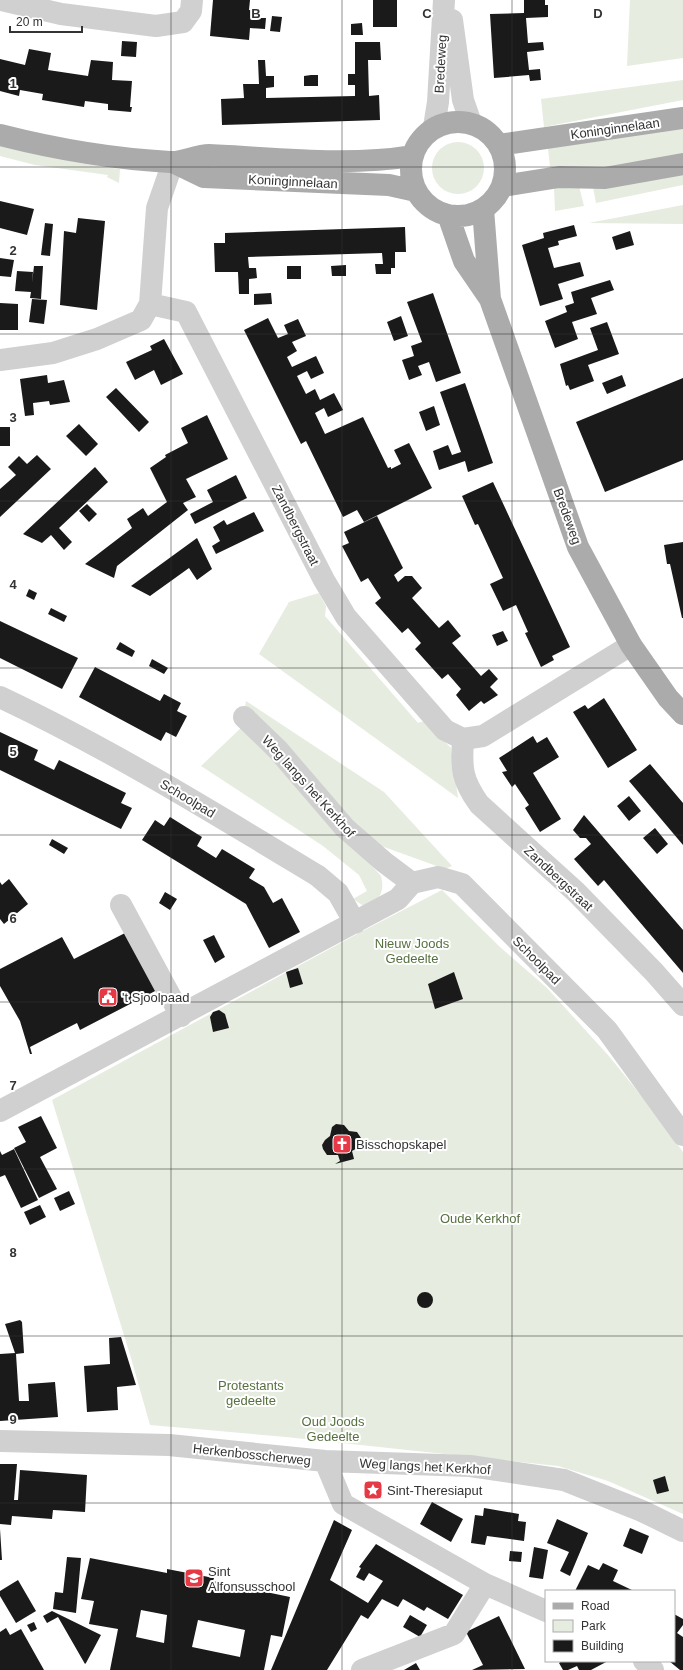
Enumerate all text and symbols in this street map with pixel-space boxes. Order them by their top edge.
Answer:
text: B [251,6,261,21]
text: C [422,6,432,21]
text: D [593,6,603,21]
scale bar [10,8,82,34]
text: 20 m [16,15,43,29]
street label: Bredeweg [431,34,450,94]
text: 1 [9,76,17,91]
street label: Koninginnelaan [570,115,660,142]
street label: Koninginnelaan [248,172,338,191]
text: 2 [9,243,17,258]
text: 3 [9,410,17,425]
street label: Zandbergstraat [269,483,322,568]
street label: Bredeweg [550,486,585,546]
text: 4 [9,577,17,592]
street label: Weg langs het Kerkhof [259,733,358,840]
text: 5 [9,744,17,759]
street label: Schoolpad [158,776,218,821]
street label: Zandbergstraat [521,843,596,914]
text: 6 [9,911,17,926]
street label: Schoolpad [510,933,564,987]
park label: Nieuw Joods Gedeelte [375,936,450,966]
public building icon: 't Sjoolpaad [97,986,119,1008]
place label: 't Sjoolpaad [122,990,190,1005]
text: 7 [9,1078,17,1093]
church icon: Bisschopskapel [331,1133,353,1155]
place label: Bisschopskapel [356,1137,446,1152]
park label: Oude Kerkhof [440,1211,520,1226]
text: 8 [9,1245,17,1260]
park label: Protestants gedeelte [218,1378,284,1408]
text: 9 [9,1412,17,1427]
park label: Oud Joods Gedeelte [302,1414,365,1444]
street label: Herkenbosscherweg [192,1441,312,1468]
street label: Weg langs het Kerkhof [359,1456,491,1477]
place icon: Sint-Theresiaput [362,1479,384,1501]
place label: Sint-Theresiaput [387,1483,483,1498]
place label: Sint Alfonsusschool [208,1564,296,1594]
school or university icon: Sint Alfonsusschool [183,1567,205,1589]
legend [545,1590,675,1662]
text: Road [581,1599,610,1613]
text: Park [581,1619,607,1633]
text: Building [581,1639,624,1653]

